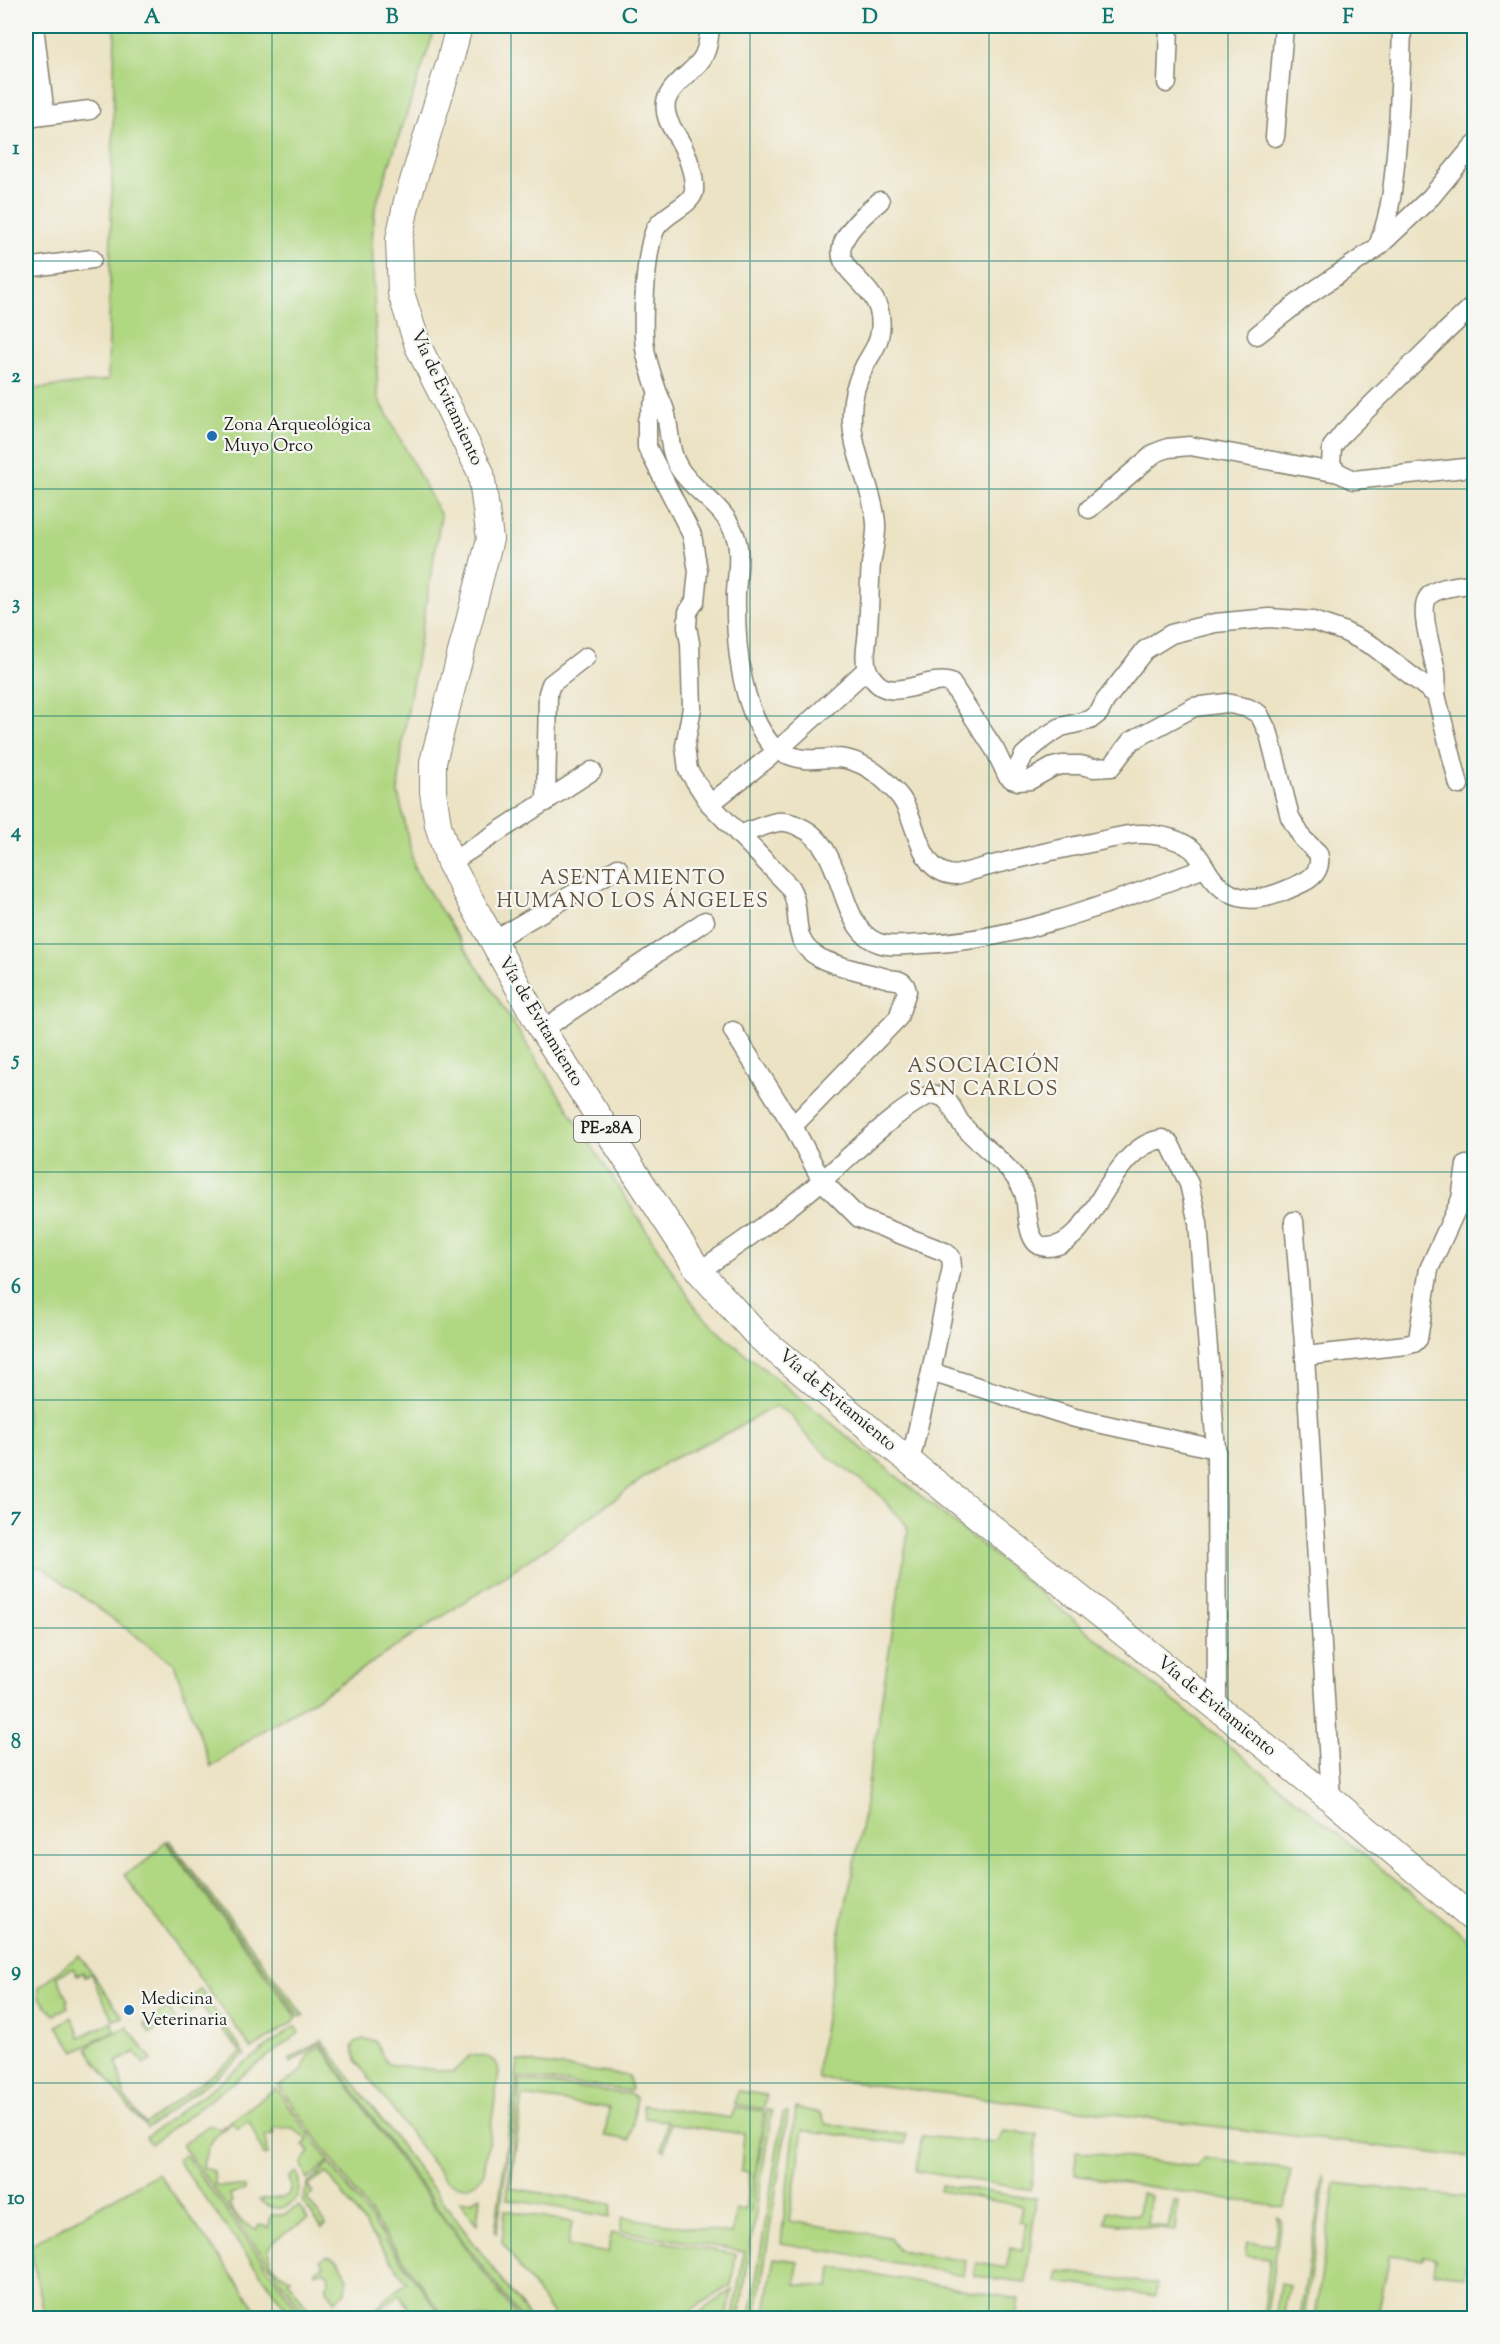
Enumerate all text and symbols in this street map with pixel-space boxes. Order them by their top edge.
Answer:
text: A [144,4,161,33]
text: B [386,4,399,33]
text: C [622,4,638,33]
text: D [862,4,878,33]
text: E [1102,4,1115,33]
text: F [1342,4,1354,33]
text: 1 [13,135,20,164]
street label: Vía de Evitamiento [403,326,489,470]
text: 2 [11,363,21,392]
place label: Zona Arqueológica Muyo Orco [224,413,371,460]
marker: Zona Arqueológica Muyo Orco [205,429,219,443]
text: 3 [12,590,20,619]
text: 4 [10,818,21,847]
district label: ASENTAMIENTO HUMANO LOS ÁNGELES [496,865,770,917]
street label: Vía de Evitamiento [491,952,589,1092]
text: 5 [11,1046,20,1075]
district label: ASOCIACIÓN SAN CARLOS [907,1052,1061,1105]
road number: PE-28A [574,1116,640,1142]
text: 6 [11,1274,21,1303]
street label: Vía de Evitamiento [772,1344,902,1458]
text: 7 [11,1502,22,1531]
street label: Vía de Evitamiento [1151,1651,1282,1764]
text: 8 [11,1729,21,1758]
text: 9 [11,1957,21,1986]
place label: Medicina Veterinaria [141,1987,227,2034]
marker: Medicina Veterinaria [122,2003,136,2017]
text: 10 [7,2185,25,2214]

